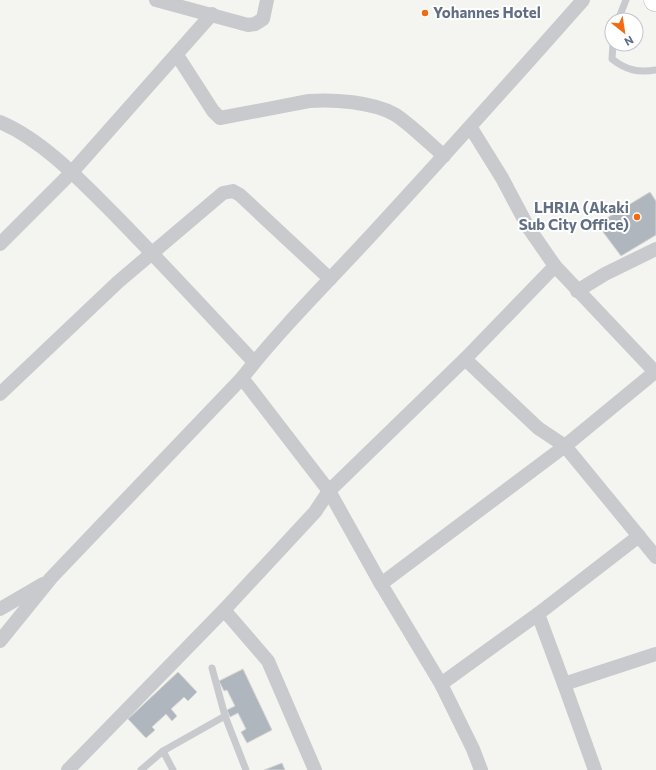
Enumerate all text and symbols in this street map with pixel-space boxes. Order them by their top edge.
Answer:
place label: Yohannes Hotel [433,3,541,21]
marker: Yohannes Hotel [420,8,430,18]
north arrow [604,12,644,52]
text: N [622,33,636,49]
place label: LHRIA (Akaki Sub City Office) [519,198,629,233]
marker: LHRIA (Akaki Sub City Office) [632,212,642,222]

